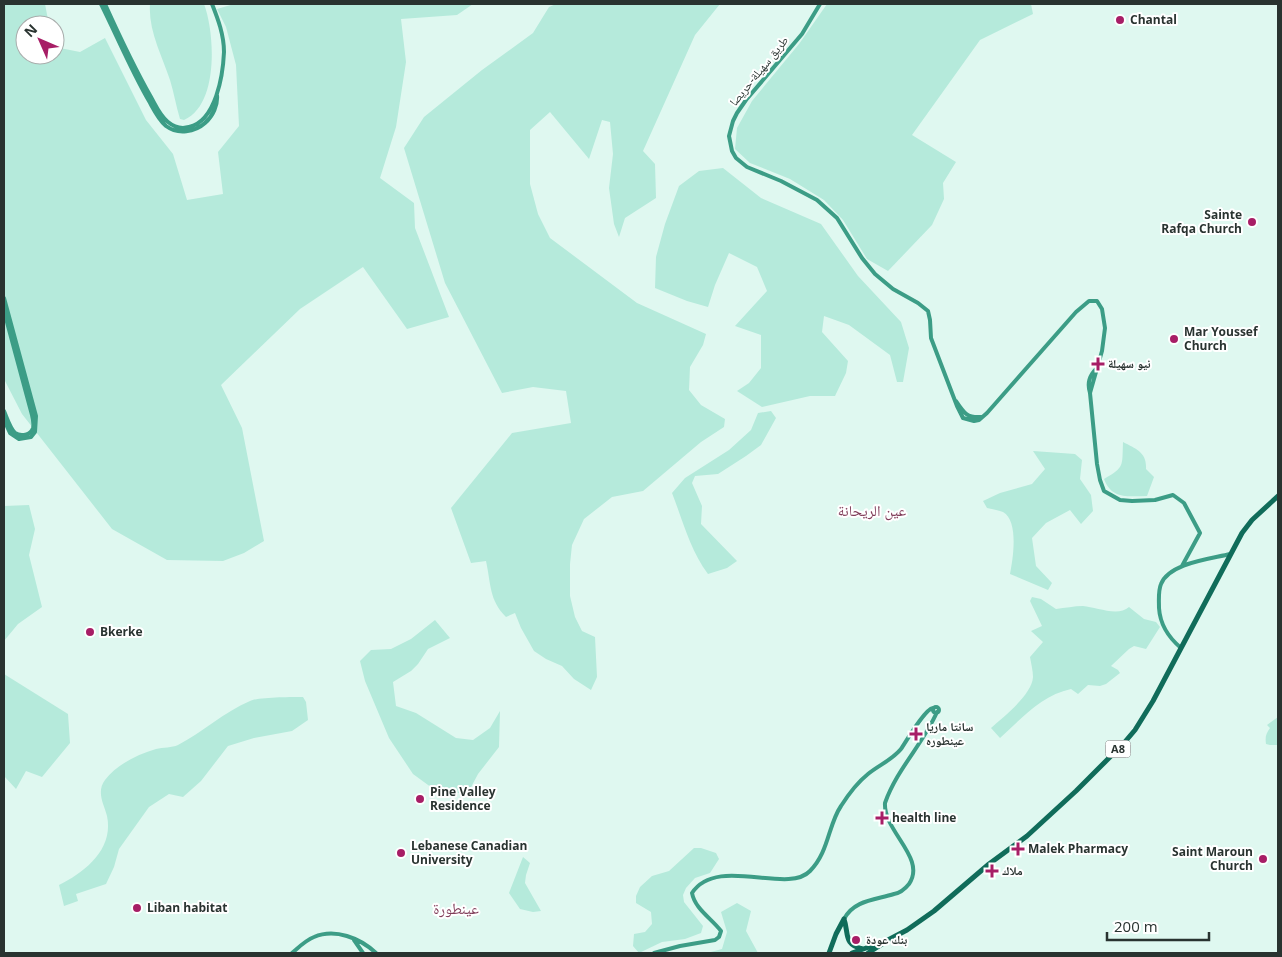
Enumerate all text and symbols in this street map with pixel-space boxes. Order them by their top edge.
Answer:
place label: Chantal [1130,11,1177,28]
marker: Chantal [1114,14,1126,26]
north arrow [15,15,65,65]
text: N [20,20,41,41]
street label: طريق سهيلة-حريصا [725,32,792,109]
place label: Sainte Rafqa Church [1161,206,1242,237]
marker: Sainte Rafqa Church [1246,216,1258,228]
place label: Mar Youssef Church [1184,323,1259,354]
marker: Mar Youssef Church [1168,333,1180,345]
place label: نيو سهيلة [1108,355,1151,372]
marker: نيو سهيلة [1092,358,1104,370]
district label: عين الريحانة [838,500,907,521]
place label: Bkerke [100,623,143,640]
marker: Bkerke [84,626,96,638]
place label: سانتا ماريا عينطوره [926,718,973,749]
marker: سانتا ماريا عينطوره [910,728,922,740]
road number: A8 [1106,741,1130,758]
place label: Pine Valley Residence [430,783,496,814]
marker: Pine Valley Residence [414,793,426,805]
place label: health line [892,809,956,826]
marker: health line [876,812,888,824]
place label: Lebanese Canadian University [411,837,527,868]
place label: Malek Pharmacy [1028,840,1128,857]
marker: Malek Pharmacy [1012,843,1024,855]
place label: Saint Maroun Church [1172,843,1253,874]
marker: Lebanese Canadian University [395,847,407,859]
marker: Saint Maroun Church [1257,853,1269,865]
place label: ملاك [1002,862,1023,879]
marker: ملاك [986,865,998,877]
district label: عينطورة [433,898,479,918]
place label: Liban habitat [147,899,227,916]
marker: Liban habitat [131,902,143,914]
scale bar [1107,910,1210,942]
text: 200 m [1114,916,1158,936]
place label: بنك عودة [866,931,907,948]
marker: بنك عودة [850,934,862,946]

